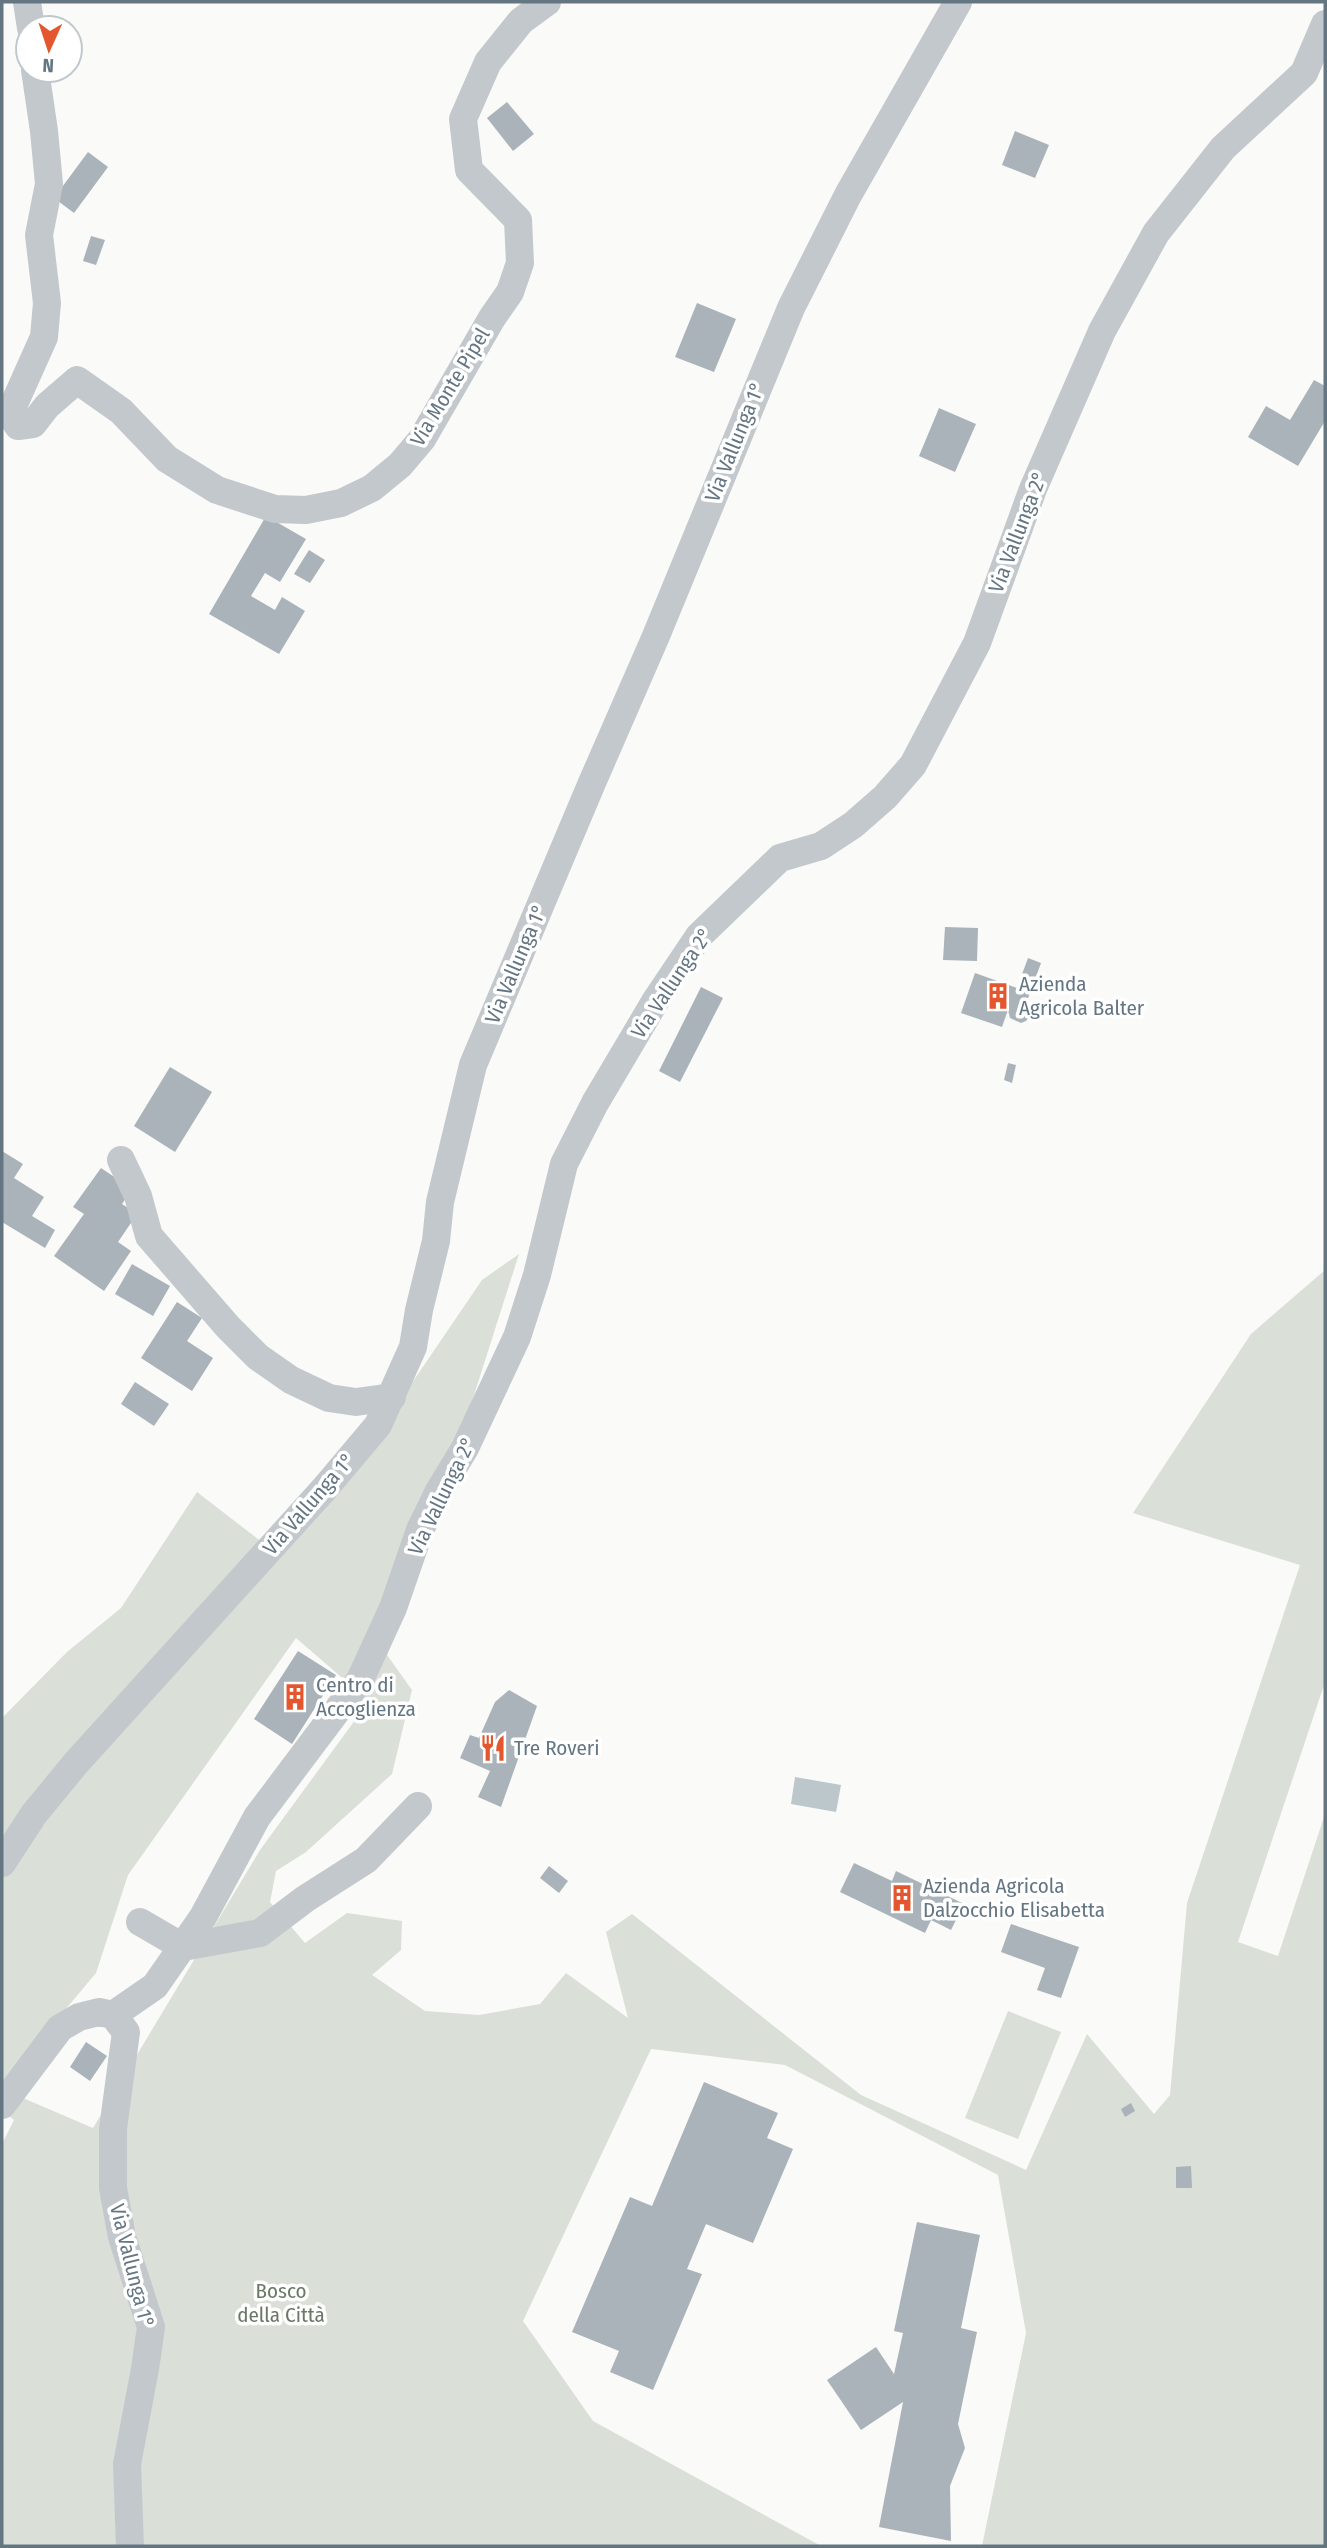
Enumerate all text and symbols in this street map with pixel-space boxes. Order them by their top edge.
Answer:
north arrow [14,14,84,84]
text: N [42,54,54,77]
street label: Via Monte Pipel [404,323,496,451]
street label: Via Vallunga 1° [699,378,771,506]
street label: Via Vallunga 2° [983,468,1053,596]
street label: Via Vallunga 1° [479,900,553,1028]
street label: Via Vallunga 2° [625,923,719,1043]
place label: Azienda Agricola Balter [1019,971,1145,1021]
building icon: Azienda Agricola Balter [983,981,1013,1011]
street label: Via Vallunga 2° [402,1433,482,1559]
street label: Via Vallunga 1° [258,1448,360,1560]
place label: Centro di Accoglienza [316,1672,416,1722]
building icon: Centro di Accoglienza [280,1682,310,1712]
restaurant icon: Tre Roveri [478,1733,508,1763]
place label: Tre Roveri [514,1735,600,1761]
place label: Azienda Agricola Dalzocchio Elisabetta [923,1873,1105,1923]
building icon: Azienda Agricola Dalzocchio Elisabetta [887,1883,917,1913]
street label: Via Vallunga 1° [104,2201,160,2331]
park label: Bosco della Città [237,2278,325,2328]

